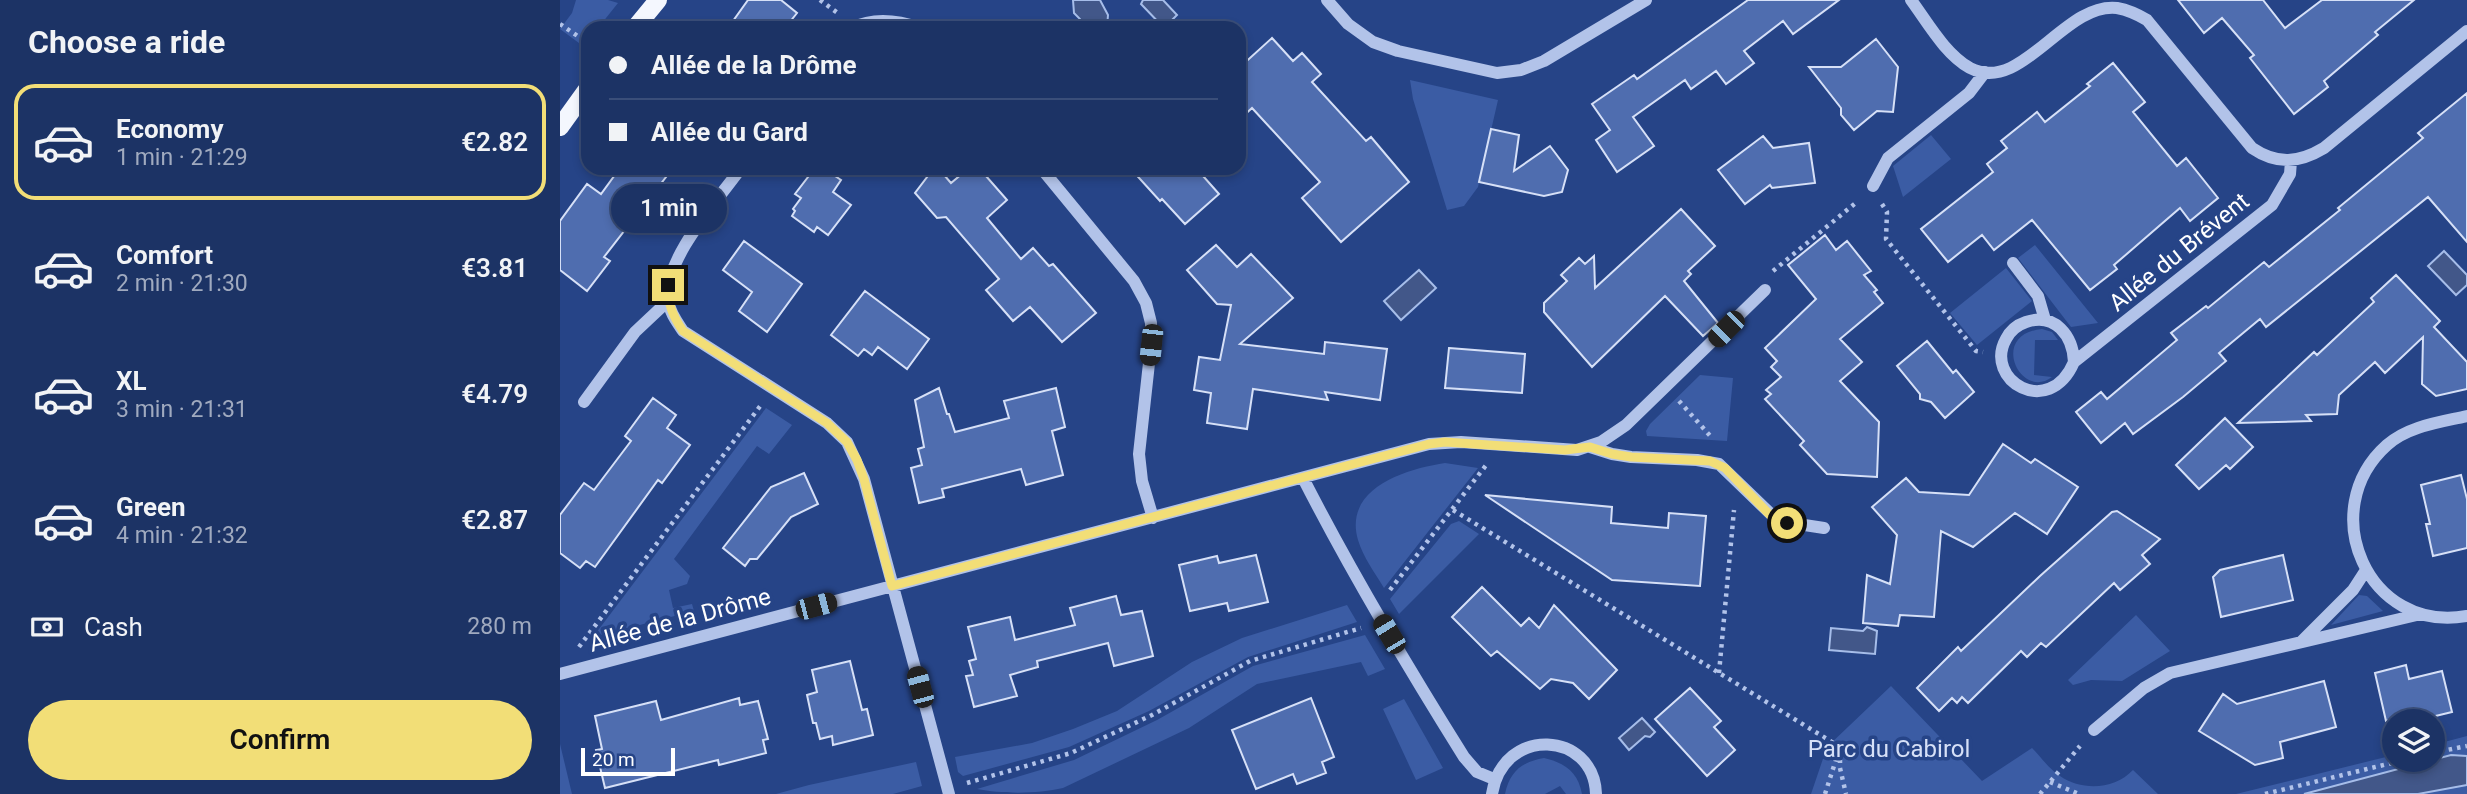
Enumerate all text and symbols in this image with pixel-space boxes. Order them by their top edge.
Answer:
text: Choose a ride [28,23,225,61]
text: Allée de la Drôme [651,50,856,80]
icon: car [32,111,95,174]
text: Economy [116,114,223,144]
text: Allée du Gard [651,117,808,147]
text: €2.82 [461,127,528,157]
text: 1 min · 21:29 [116,144,248,171]
callout: 1 min [610,184,726,232]
street label: Allée du Brévent [2103,187,2255,317]
text: 1 min [640,195,698,222]
icon: car [32,237,95,300]
text: Comfort [116,240,213,270]
text: €3.81 [461,253,528,283]
route end [652,269,684,301]
text: 2 min · 21:30 [116,270,248,297]
car [1704,307,1749,351]
car [1139,323,1164,367]
icon: car [32,363,95,426]
text: XL [116,366,147,396]
text: €4.79 [461,379,528,409]
text: 3 min · 21:31 [116,396,248,423]
icon: car [32,489,95,552]
text: Green [116,492,186,522]
text: €2.87 [461,505,528,535]
route start [1771,507,1803,539]
text: 4 min · 21:32 [116,522,248,549]
street label: Allée de la Drôme [586,582,774,658]
car [793,590,840,622]
icon: cash [28,608,66,646]
car [1370,611,1409,657]
text: Cash [84,612,143,642]
text: 280 m [467,613,532,640]
car [905,664,936,710]
button: Confirm [28,700,532,780]
map controls [2382,709,2445,772]
button: layers [2382,709,2445,772]
park label: Parc du Cabirol [1808,735,1970,763]
scale bar [581,745,676,777]
text: 20 m [592,748,635,771]

